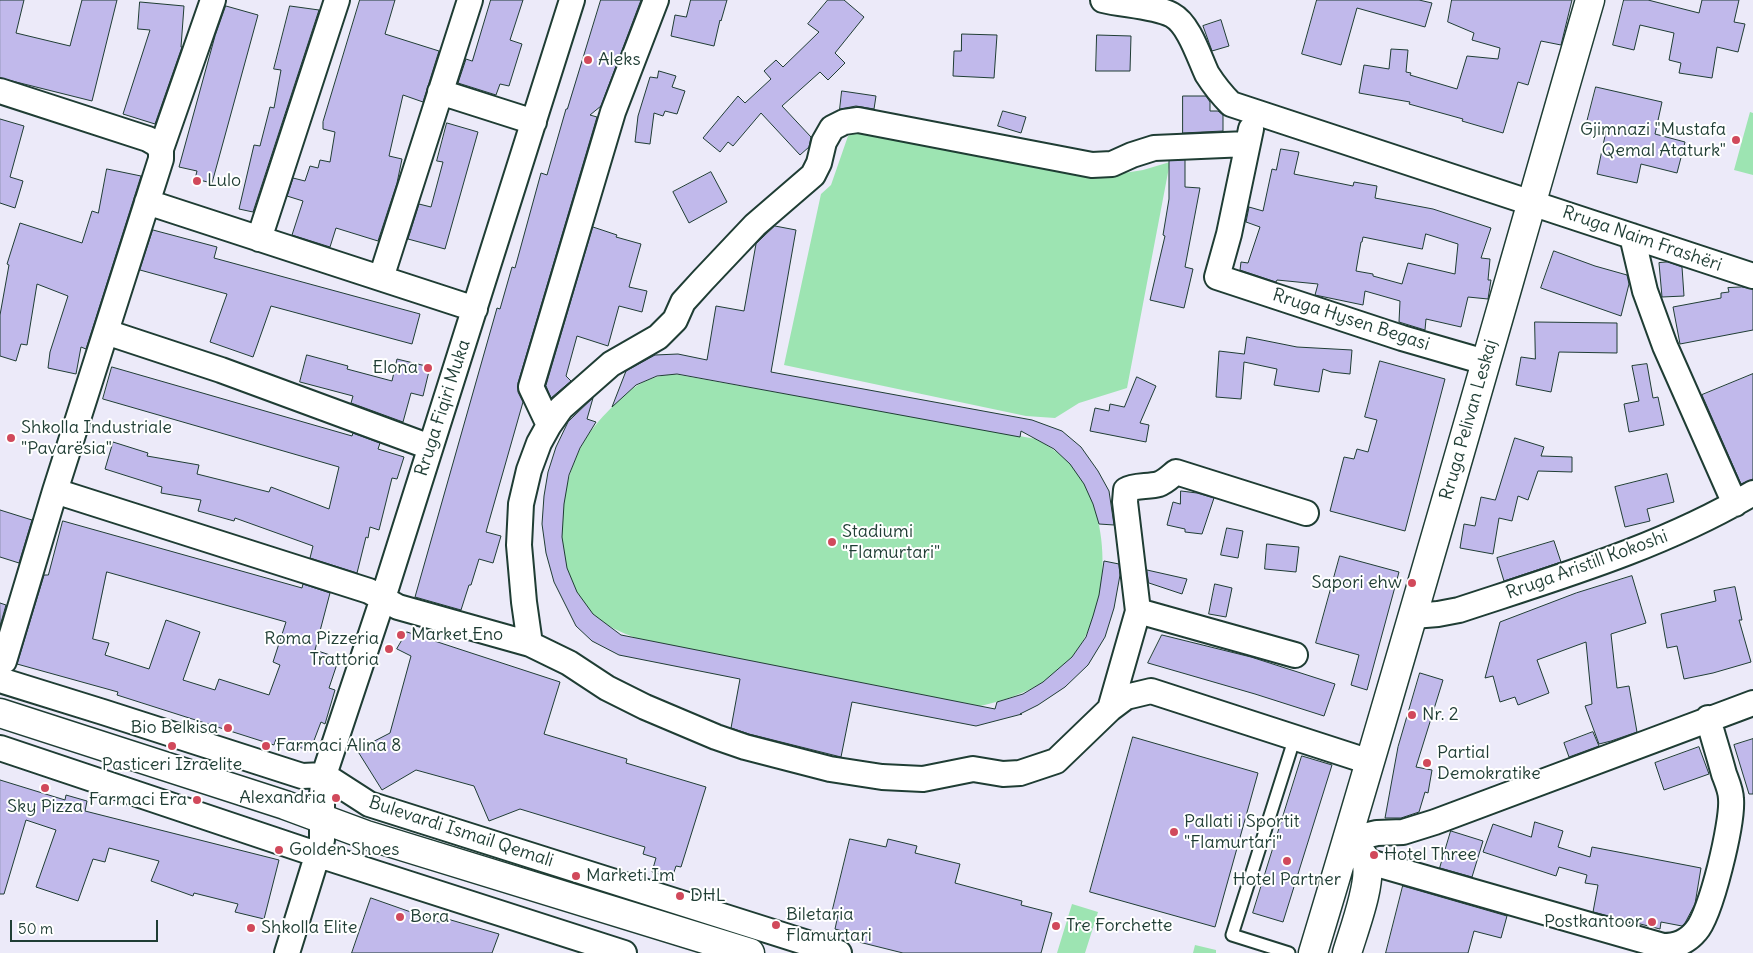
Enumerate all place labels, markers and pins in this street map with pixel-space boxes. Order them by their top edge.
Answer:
place label: Aleks [598,49,641,71]
marker: Aleks [582,54,594,66]
place label: Gjimnazi "Mustafa Qemal Ataturk" [1580,119,1726,162]
marker: Gjimnazi "Mustafa Qemal Ataturk" [1730,134,1742,146]
place label: Lulo [207,170,241,192]
marker: Lulo [191,175,203,187]
place label: Elona [373,357,418,379]
marker: Elona [422,362,434,374]
place label: Shkolla Industriale "Pavarësia" [21,417,172,459]
marker: Shkolla Industriale "Pavarësia" [5,432,17,444]
place label: Stadiumi "Flamurtari" [842,521,940,564]
marker: Stadiumi "Flamurtari" [826,536,838,548]
place label: Sapori ehw [1312,572,1402,594]
marker: Sapori ehw [1406,577,1418,589]
place label: Market Eno [411,624,503,646]
place label: Roma Pizzeria Trattoria [264,628,379,670]
marker: Market Eno [395,629,407,641]
marker: Roma Pizzeria Trattoria [383,643,395,655]
place label: Nr. 2 [1422,704,1459,726]
marker: Nr. 2 [1406,709,1418,721]
place label: Bio Belkisa [131,717,218,739]
marker: Bio Belkisa [222,722,234,734]
place label: Farmaci Alina 8 [276,735,401,757]
marker: Pasticeri Izraelite [166,740,178,752]
marker: Farmaci Alina 8 [260,740,272,752]
place label: Partial Demokratike [1437,742,1541,784]
place label: Pasticeri Izraelite [102,754,242,776]
marker: Partial Demokratike [1421,757,1433,769]
marker: Sky Pizza [39,782,51,794]
place label: Alexandria [239,787,326,809]
place label: Farmaci Era [89,789,187,811]
marker: Alexandria [330,792,342,804]
marker: Farmaci Era [191,794,203,806]
place label: Sky Pizza [7,796,83,818]
place label: Pallati i Sportit "Flamurtari" [1184,811,1300,854]
marker: Pallati i Sportit "Flamurtari" [1168,826,1180,838]
place label: Golden Shoes [289,839,399,861]
marker: Golden Shoes [273,844,285,856]
place label: Hotel Three [1384,844,1477,866]
marker: Hotel Three [1368,849,1380,861]
marker: Hotel Partner [1281,855,1293,867]
place label: Marketi Im [586,865,675,887]
place label: Hotel Partner [1233,869,1341,891]
marker: Marketi Im [570,870,582,882]
place label: DHL [690,885,725,907]
marker: DHL [674,890,686,902]
place label: Biletaria Flamurtari [786,904,872,946]
place label: Bora [410,906,449,928]
marker: Bora [394,911,406,923]
place label: Postkantoor [1544,911,1642,933]
place label: Tre Forchette [1066,915,1173,937]
marker: Postkantoor [1646,916,1658,928]
place label: Shkolla Elite [261,917,357,939]
marker: Biletaria Flamurtari [770,919,782,931]
marker: Tre Forchette [1050,920,1062,932]
marker: Shkolla Elite [245,922,257,934]

